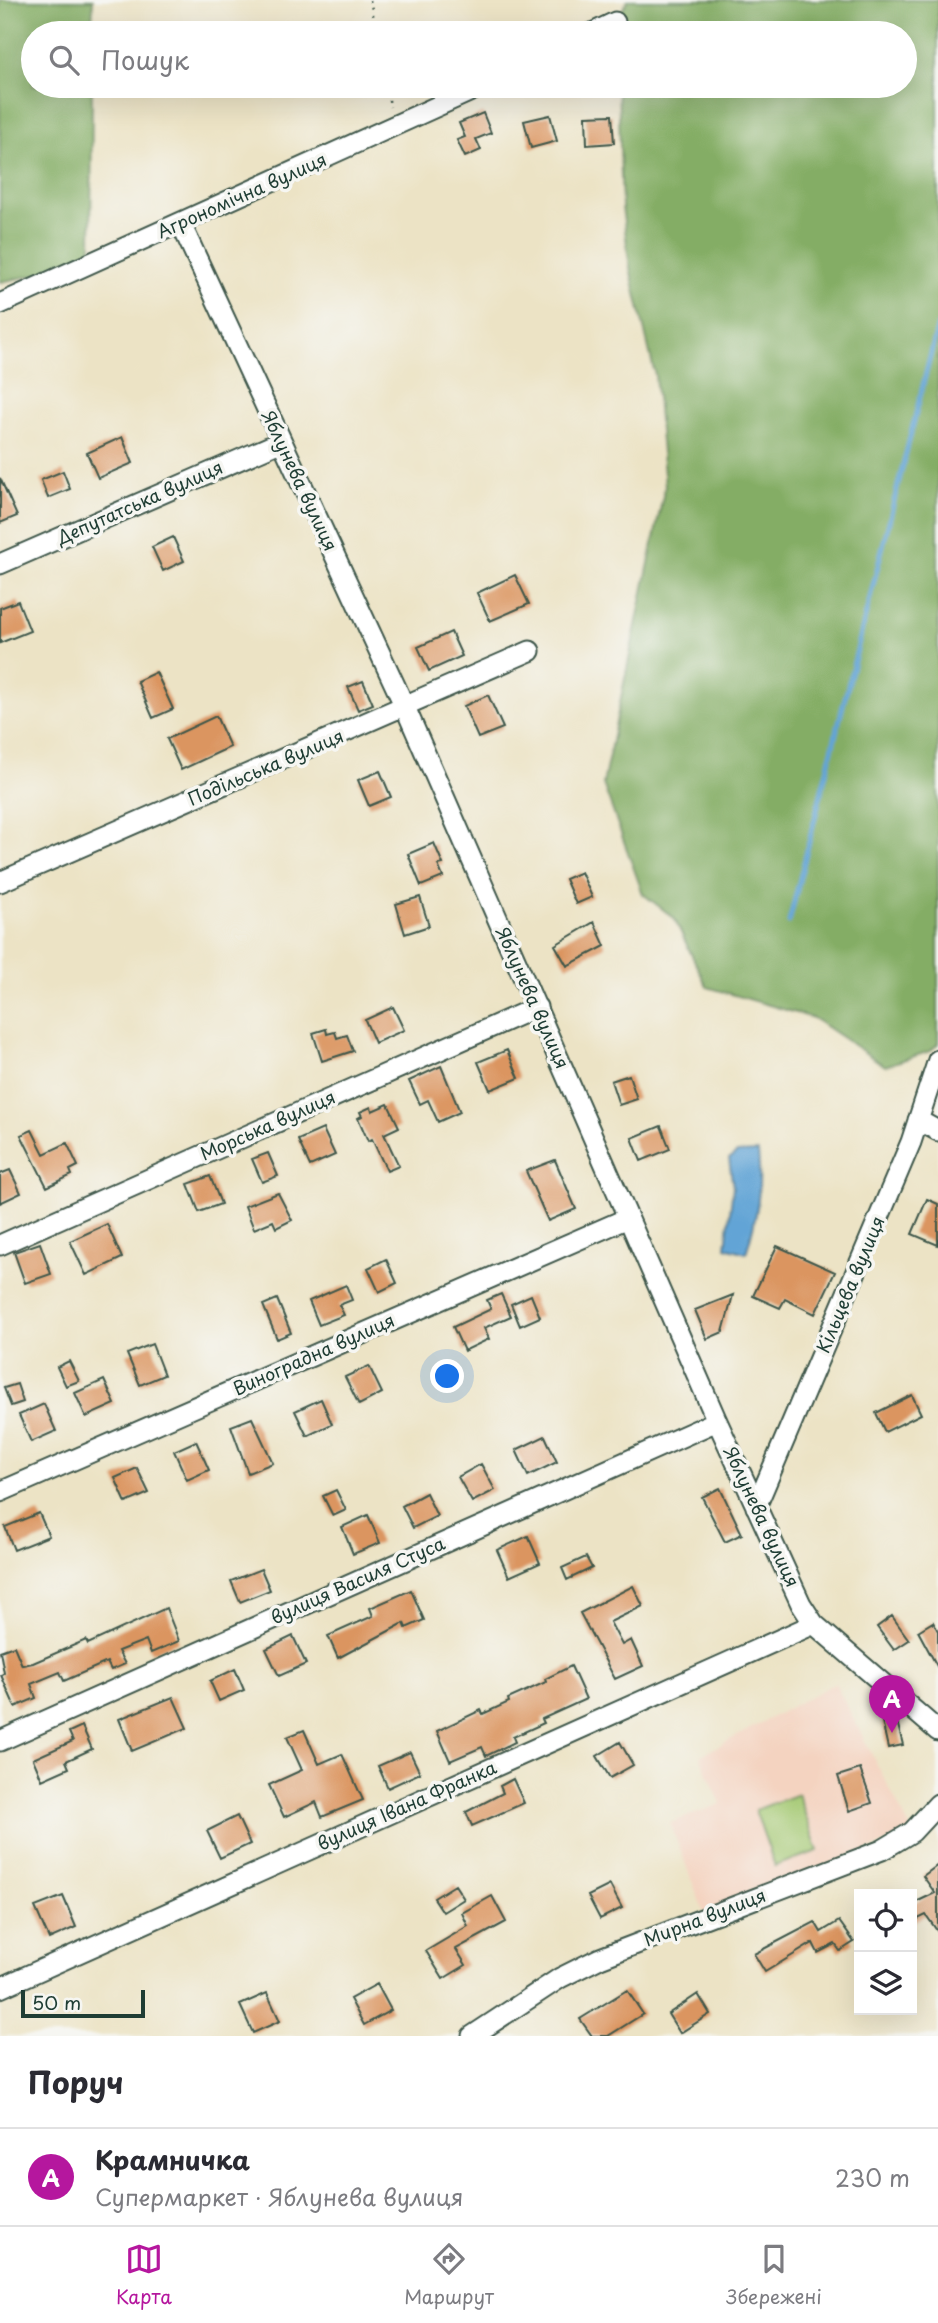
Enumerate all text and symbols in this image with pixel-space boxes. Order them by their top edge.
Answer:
search box [21,21,917,98]
text: Пошук [101,40,189,79]
icon: search [45,41,83,79]
street label: Агрономічна вулиця [152,145,331,244]
street label: Яблунева вулиця [256,406,345,555]
street label: Депутатська вулиця [51,453,227,551]
street label: Подільська вулиця [183,722,348,812]
street label: Яблунева вулиця [490,922,577,1073]
street label: Морська вулиця [195,1083,339,1167]
street label: Кільцева вулиця [809,1212,891,1357]
street label: Виноградна вулиця [228,1306,399,1401]
your location [430,1359,464,1393]
street label: Яблунева вулиця [718,1442,807,1591]
street label: вулиця Василя Стуса [266,1529,450,1630]
pin: A [869,1675,915,1733]
street label: вулиця Івана Франка [312,1753,501,1856]
street label: Мирна вулиця [639,1881,769,1952]
map controls [854,1889,917,2015]
button: locate [854,1889,917,1952]
button: layers [854,1952,917,2015]
scale bar [21,1987,145,2019]
text: 50 m [32,1988,81,2016]
text: Поруч [28,2059,123,2104]
text: Крамничка [95,2140,250,2179]
text: A [42,2160,60,2195]
text: 230 m [835,2160,910,2195]
text: Супермаркет · Яблунева вулиця [95,2179,463,2214]
tab: Карта [116,2240,172,2310]
tab: Маршрут [404,2240,494,2310]
tab: Збережені [726,2240,822,2310]

